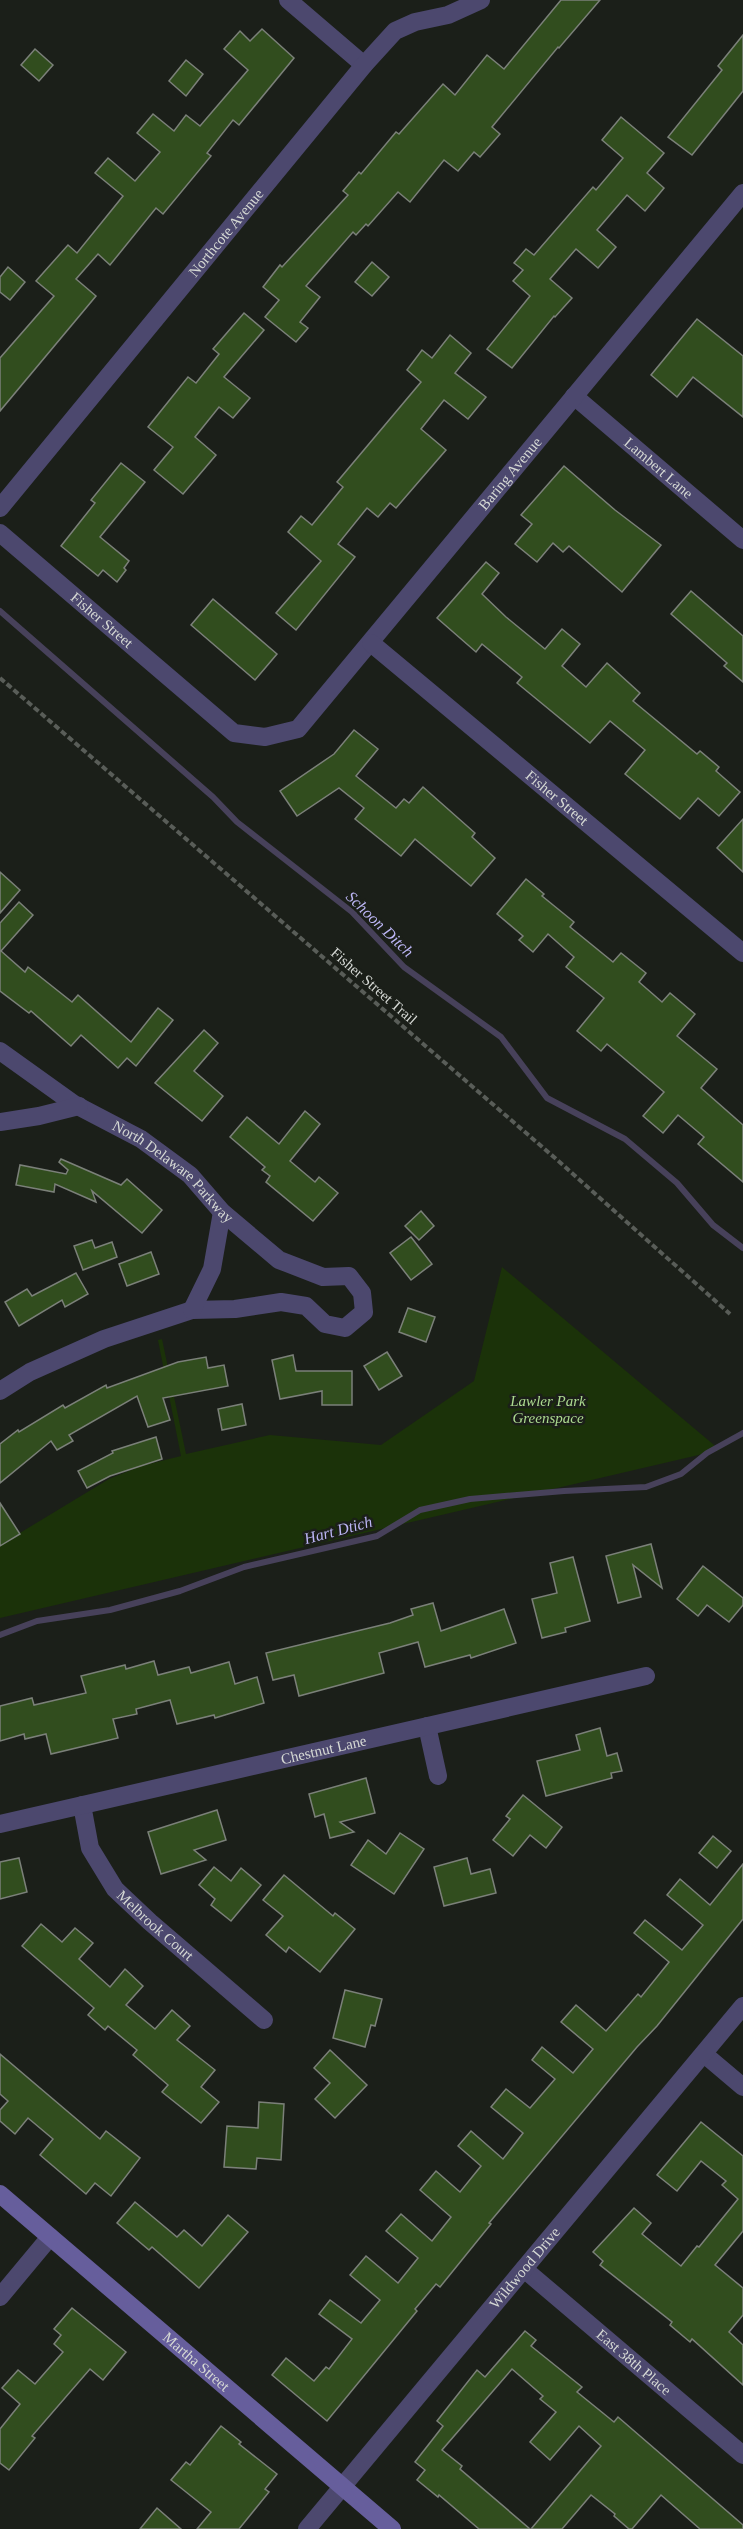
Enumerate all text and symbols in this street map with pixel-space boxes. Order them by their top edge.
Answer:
street label: Northcote Avenue [185,186,267,280]
street label: Baring Avenue [475,434,545,513]
street label: Lambert Lane [621,434,696,502]
street label: Fisher Street [68,589,137,651]
street label: Fisher Street [522,767,592,829]
water label: Schoon Ditch [343,888,417,960]
street label: Fisher Street Trail [328,944,420,1028]
street label: North Delaware Parkway [110,1118,237,1226]
park label: Lawler Park Greenspace [509,1393,586,1426]
water label: Hart Dtich [301,1513,374,1547]
street label: Chestnut Lane [279,1732,368,1767]
street label: Melbrook Court [114,1887,197,1964]
street label: Wildwood Drive [486,2224,563,2312]
street label: East 38th Place [593,2326,674,2398]
street label: Martha Street [160,2329,233,2395]

